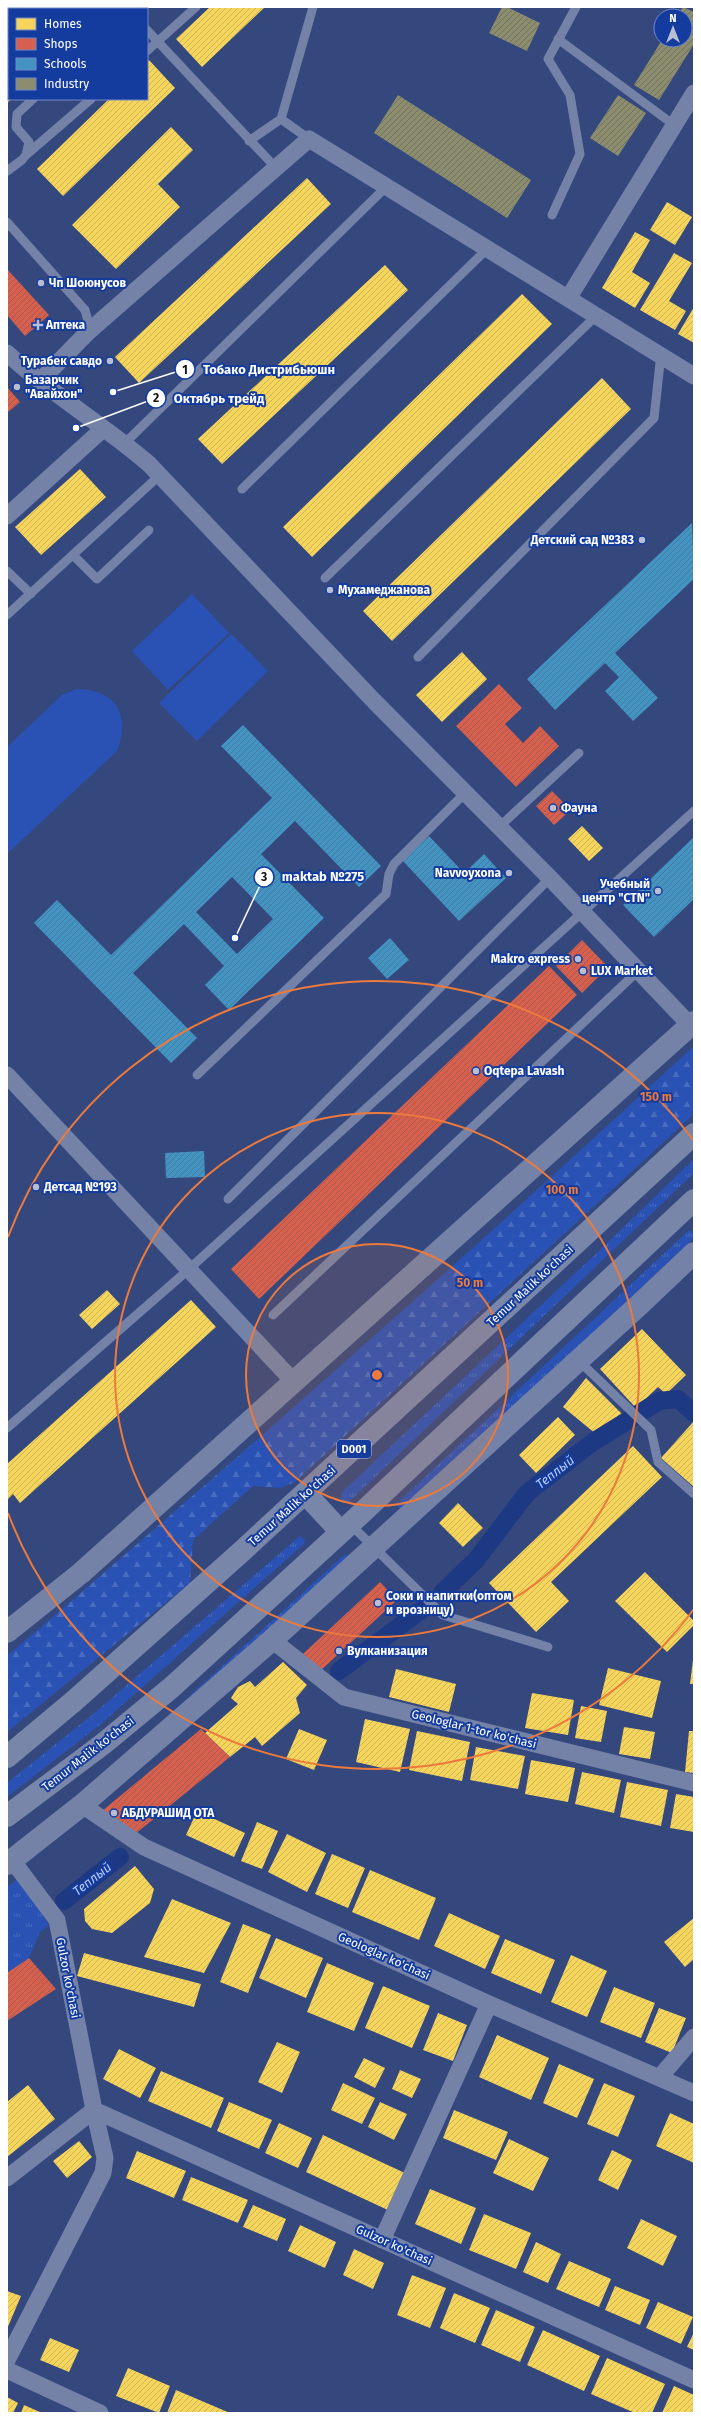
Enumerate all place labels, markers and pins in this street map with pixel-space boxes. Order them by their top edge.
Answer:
place label: Чп Шоюнусов [49,276,127,290]
marker: Чп Шоюнусов [36,278,46,288]
place label: Аптека [45,318,85,332]
marker: Аптека [33,320,43,330]
place label: Турабек савдо [21,354,102,368]
marker: Турабек савдо [105,356,115,366]
callout: Тобако Дистрибьюшн [175,357,343,382]
place label: Базарчик "Авайхон" [25,373,83,401]
marker: Базарчик "Авайхон" [12,382,22,392]
callout: Октябрь трейд [146,385,272,410]
place label: Детский сад №383 [530,533,634,547]
marker: Детский сад №383 [637,535,647,545]
place label: Мухамеджанова [338,583,431,597]
marker: Мухамеджанова [325,585,335,595]
place label: Фауна [561,801,598,815]
marker: Фауна [548,803,558,813]
callout: maktab №275 [254,864,373,889]
place label: Navvoyxona [435,866,501,880]
marker: Navvoyxona [504,868,514,878]
place label: Учебный центр "CTN" [582,877,650,905]
marker: Учебный центр "CTN" [653,886,663,896]
place label: Makro express [491,952,570,966]
marker: Makro express [573,954,583,964]
place label: LUX Market [591,964,653,978]
marker: LUX Market [578,966,588,976]
place label: Oqtepa Lavash [484,1064,565,1078]
marker: Oqtepa Lavash [471,1066,481,1076]
place label: Детсад №193 [43,1180,117,1194]
marker: Детсад №193 [31,1182,41,1192]
centre of rings [370,1368,384,1382]
place label: Соки и напитки(оптом и врозницу) [386,1589,512,1617]
marker: Соки и напитки(оптом и врозницу) [373,1598,383,1608]
place label: Вулканизация [347,1644,428,1658]
marker: Вулканизация [334,1646,344,1656]
place label: АБДУРАШИД ОТА [121,1806,215,1820]
marker: АБДУРАШИД ОТА [109,1808,119,1818]

